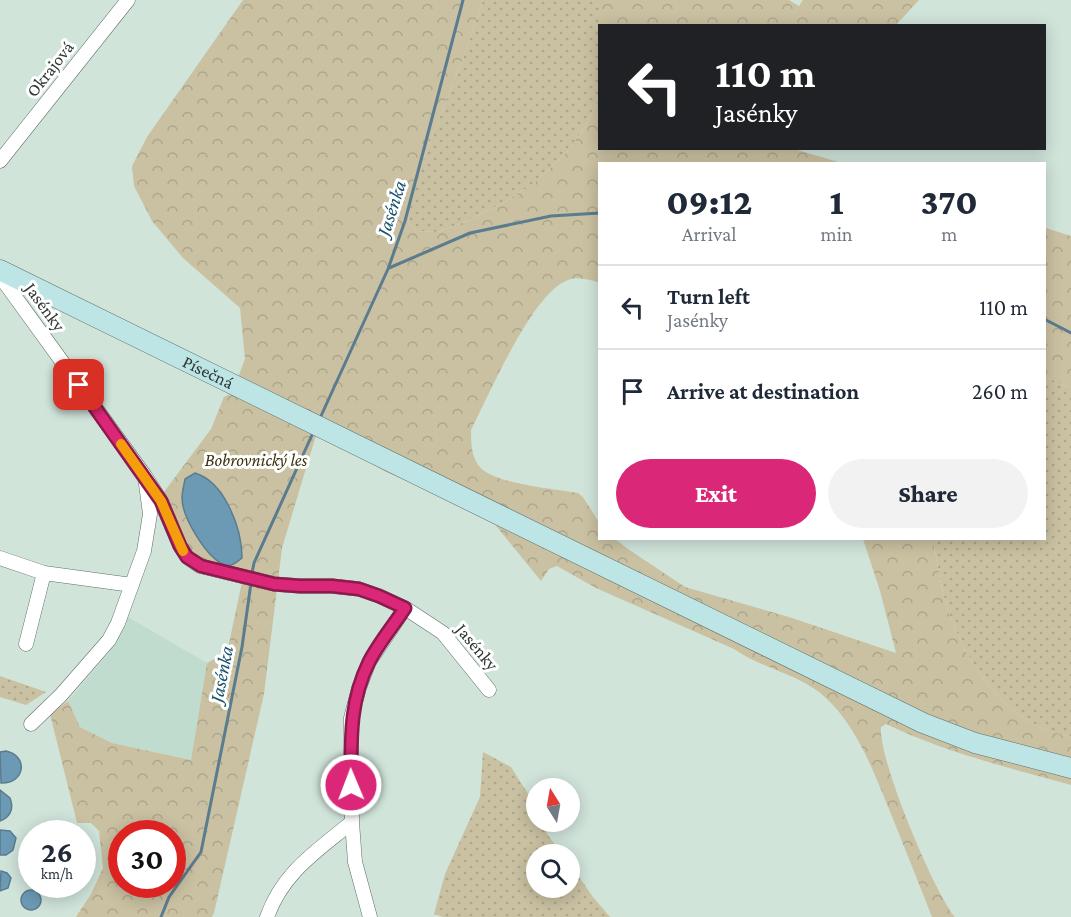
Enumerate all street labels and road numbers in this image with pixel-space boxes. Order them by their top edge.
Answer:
street label: Okrajová [22,37,79,101]
street label: Jasénky [20,277,70,336]
street label: Písečná [180,351,237,393]
street label: Jasénky [450,618,503,675]

